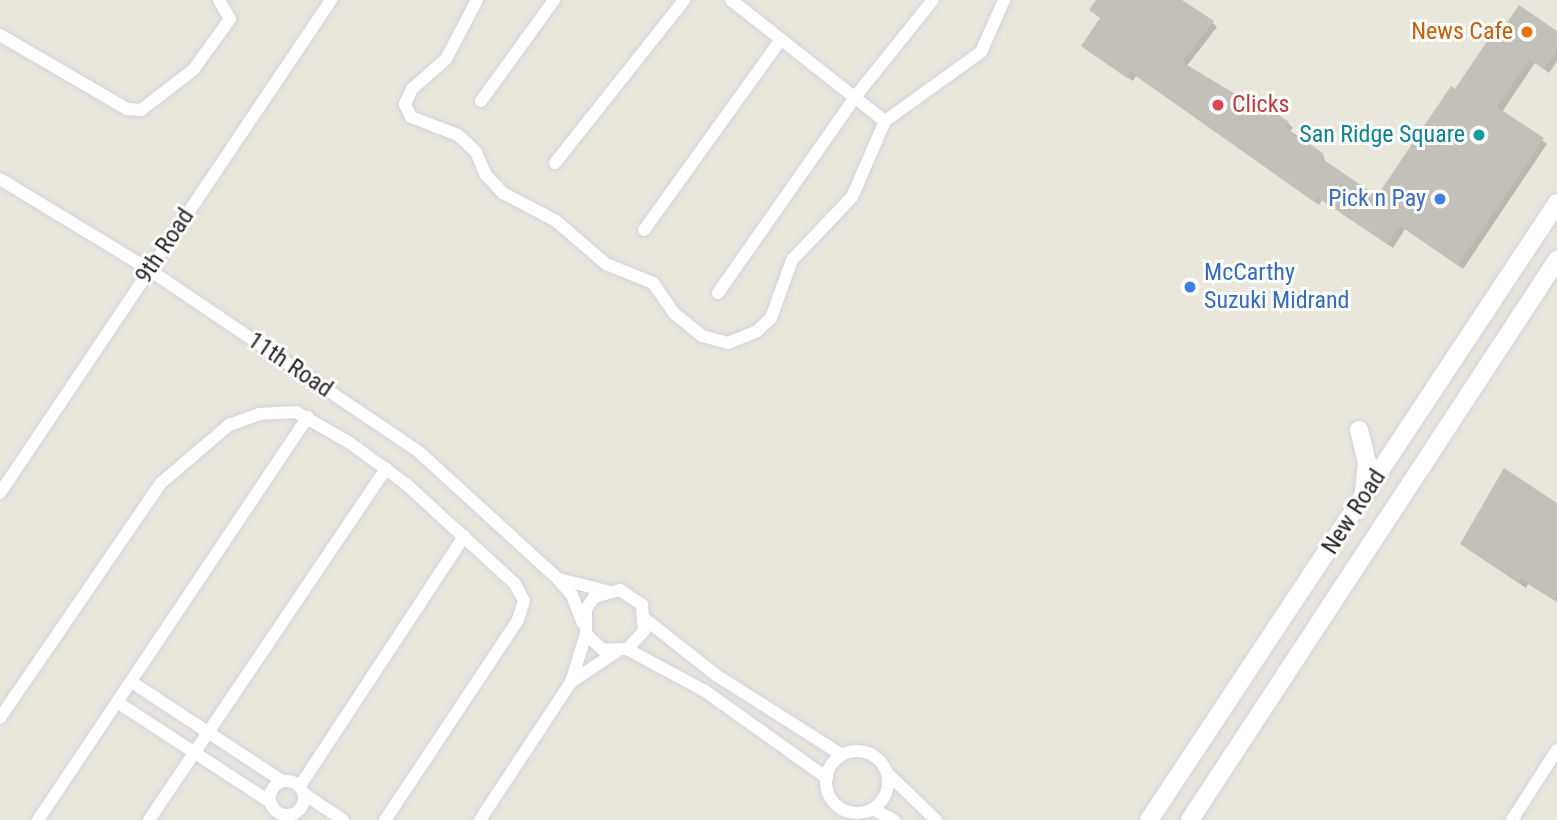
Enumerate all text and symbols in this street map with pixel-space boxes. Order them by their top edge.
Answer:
place label: News Cafe [1411,18,1513,46]
marker: News Cafe [1519,24,1535,40]
place label: Clicks [1232,91,1289,119]
marker: Clicks [1210,97,1226,113]
place label: San Ridge Square [1299,121,1465,149]
marker: San Ridge Square [1471,127,1487,143]
place label: Pick n Pay [1328,185,1426,213]
marker: Pick n Pay [1432,191,1448,207]
street label: 9th Road [130,203,200,289]
place label: McCarthy Suzuki Midrand [1204,259,1349,315]
marker: McCarthy Suzuki Midrand [1182,279,1198,295]
street label: 11th Road [242,326,338,404]
street label: New Road [1316,464,1392,560]

